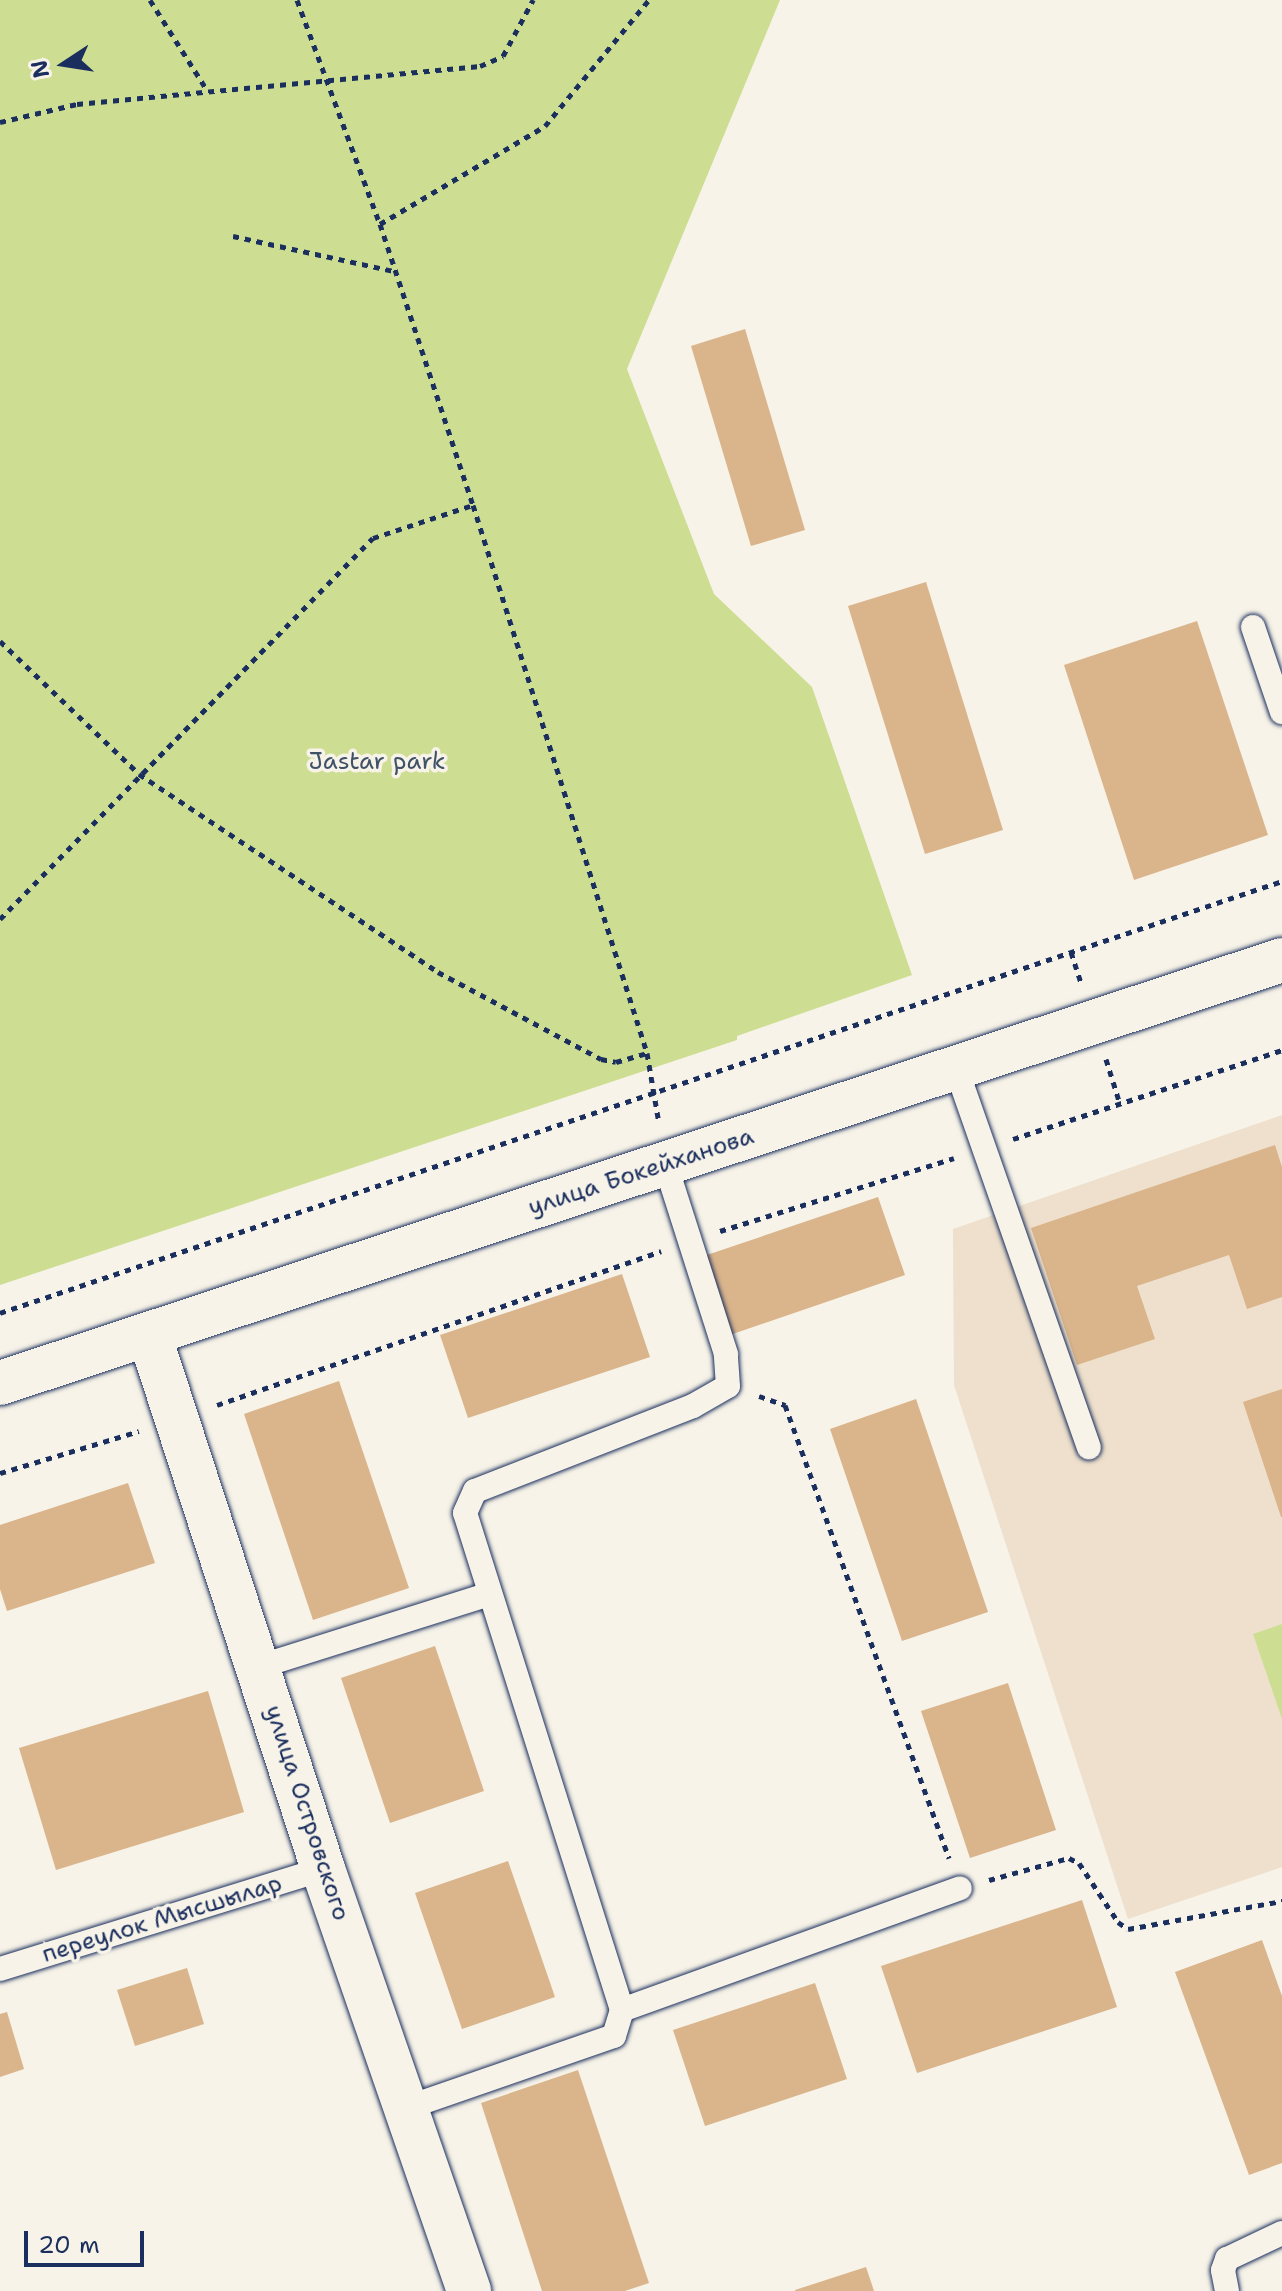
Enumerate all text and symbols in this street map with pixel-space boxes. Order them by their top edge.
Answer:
north arrow [24,24,104,104]
text: N [24,58,56,81]
park label: Jastar park [309,748,445,776]
street label: улица Бокейханова [525,1122,757,1222]
street label: улица Островского [259,1702,355,1924]
street label: переулок Мысшылар [39,1869,285,1969]
scale bar [28,2215,148,2265]
text: 20 m [38,2229,100,2261]

